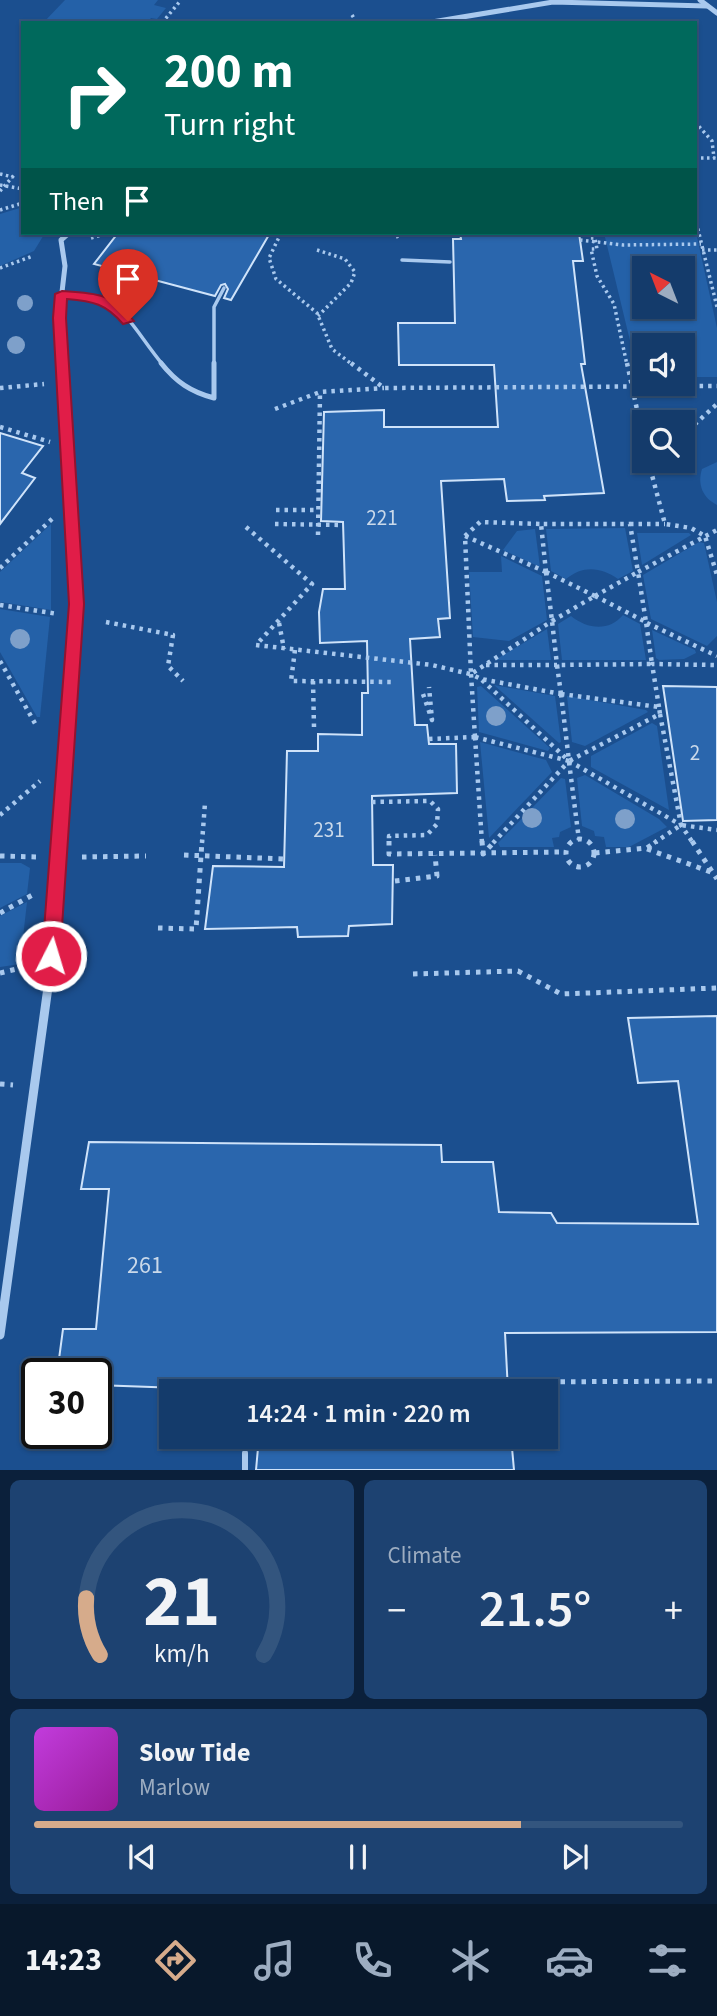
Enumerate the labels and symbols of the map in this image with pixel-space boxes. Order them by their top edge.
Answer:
pin [98,249,158,321]
north arrow [632,256,695,318]
house number: 221 [366,503,398,533]
house number: 2 [690,738,700,768]
house number: 231 [313,815,345,845]
position arrow [14,919,88,993]
house number: 261 [127,1248,163,1283]
speed limit sign: 30 [21,1358,112,1449]

